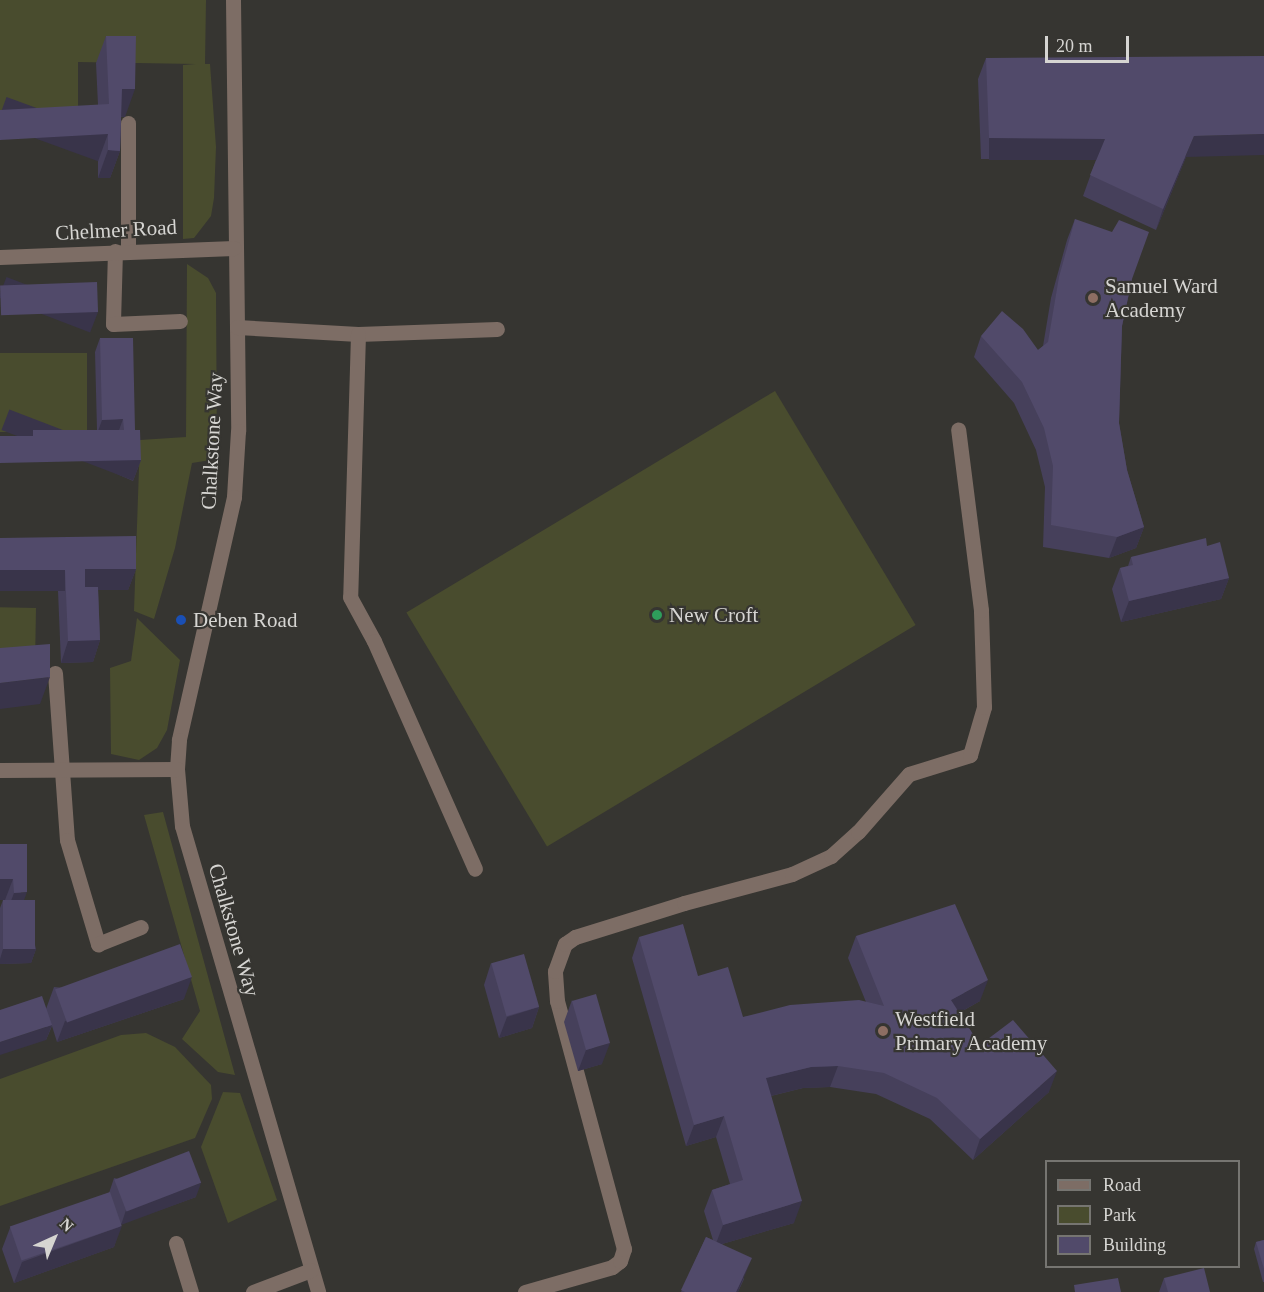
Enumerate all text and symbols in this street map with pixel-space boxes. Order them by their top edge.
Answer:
scale bar [1048,24,1132,62]
text: 20 m [1056,36,1093,56]
street label: Chelmer Road [54,214,178,246]
place label: Samuel Ward Academy [1105,273,1218,323]
marker: Samuel Ward Academy [1086,291,1100,305]
street label: Chalkstone Way [196,372,228,510]
place label: New Croft [669,602,758,628]
place label: Deben Road [193,607,297,633]
marker: New Croft [650,608,664,622]
marker: Deben Road [174,613,188,627]
street label: Chalkstone Way [203,860,265,1000]
place label: Westfield Primary Academy [895,1006,1048,1056]
marker: Westfield Primary Academy [876,1024,890,1038]
legend [1045,1160,1240,1268]
text: Road [1103,1175,1141,1195]
text: Park [1103,1205,1136,1225]
north arrow [24,1208,84,1268]
text: N [57,1215,77,1235]
text: Building [1103,1235,1166,1255]

